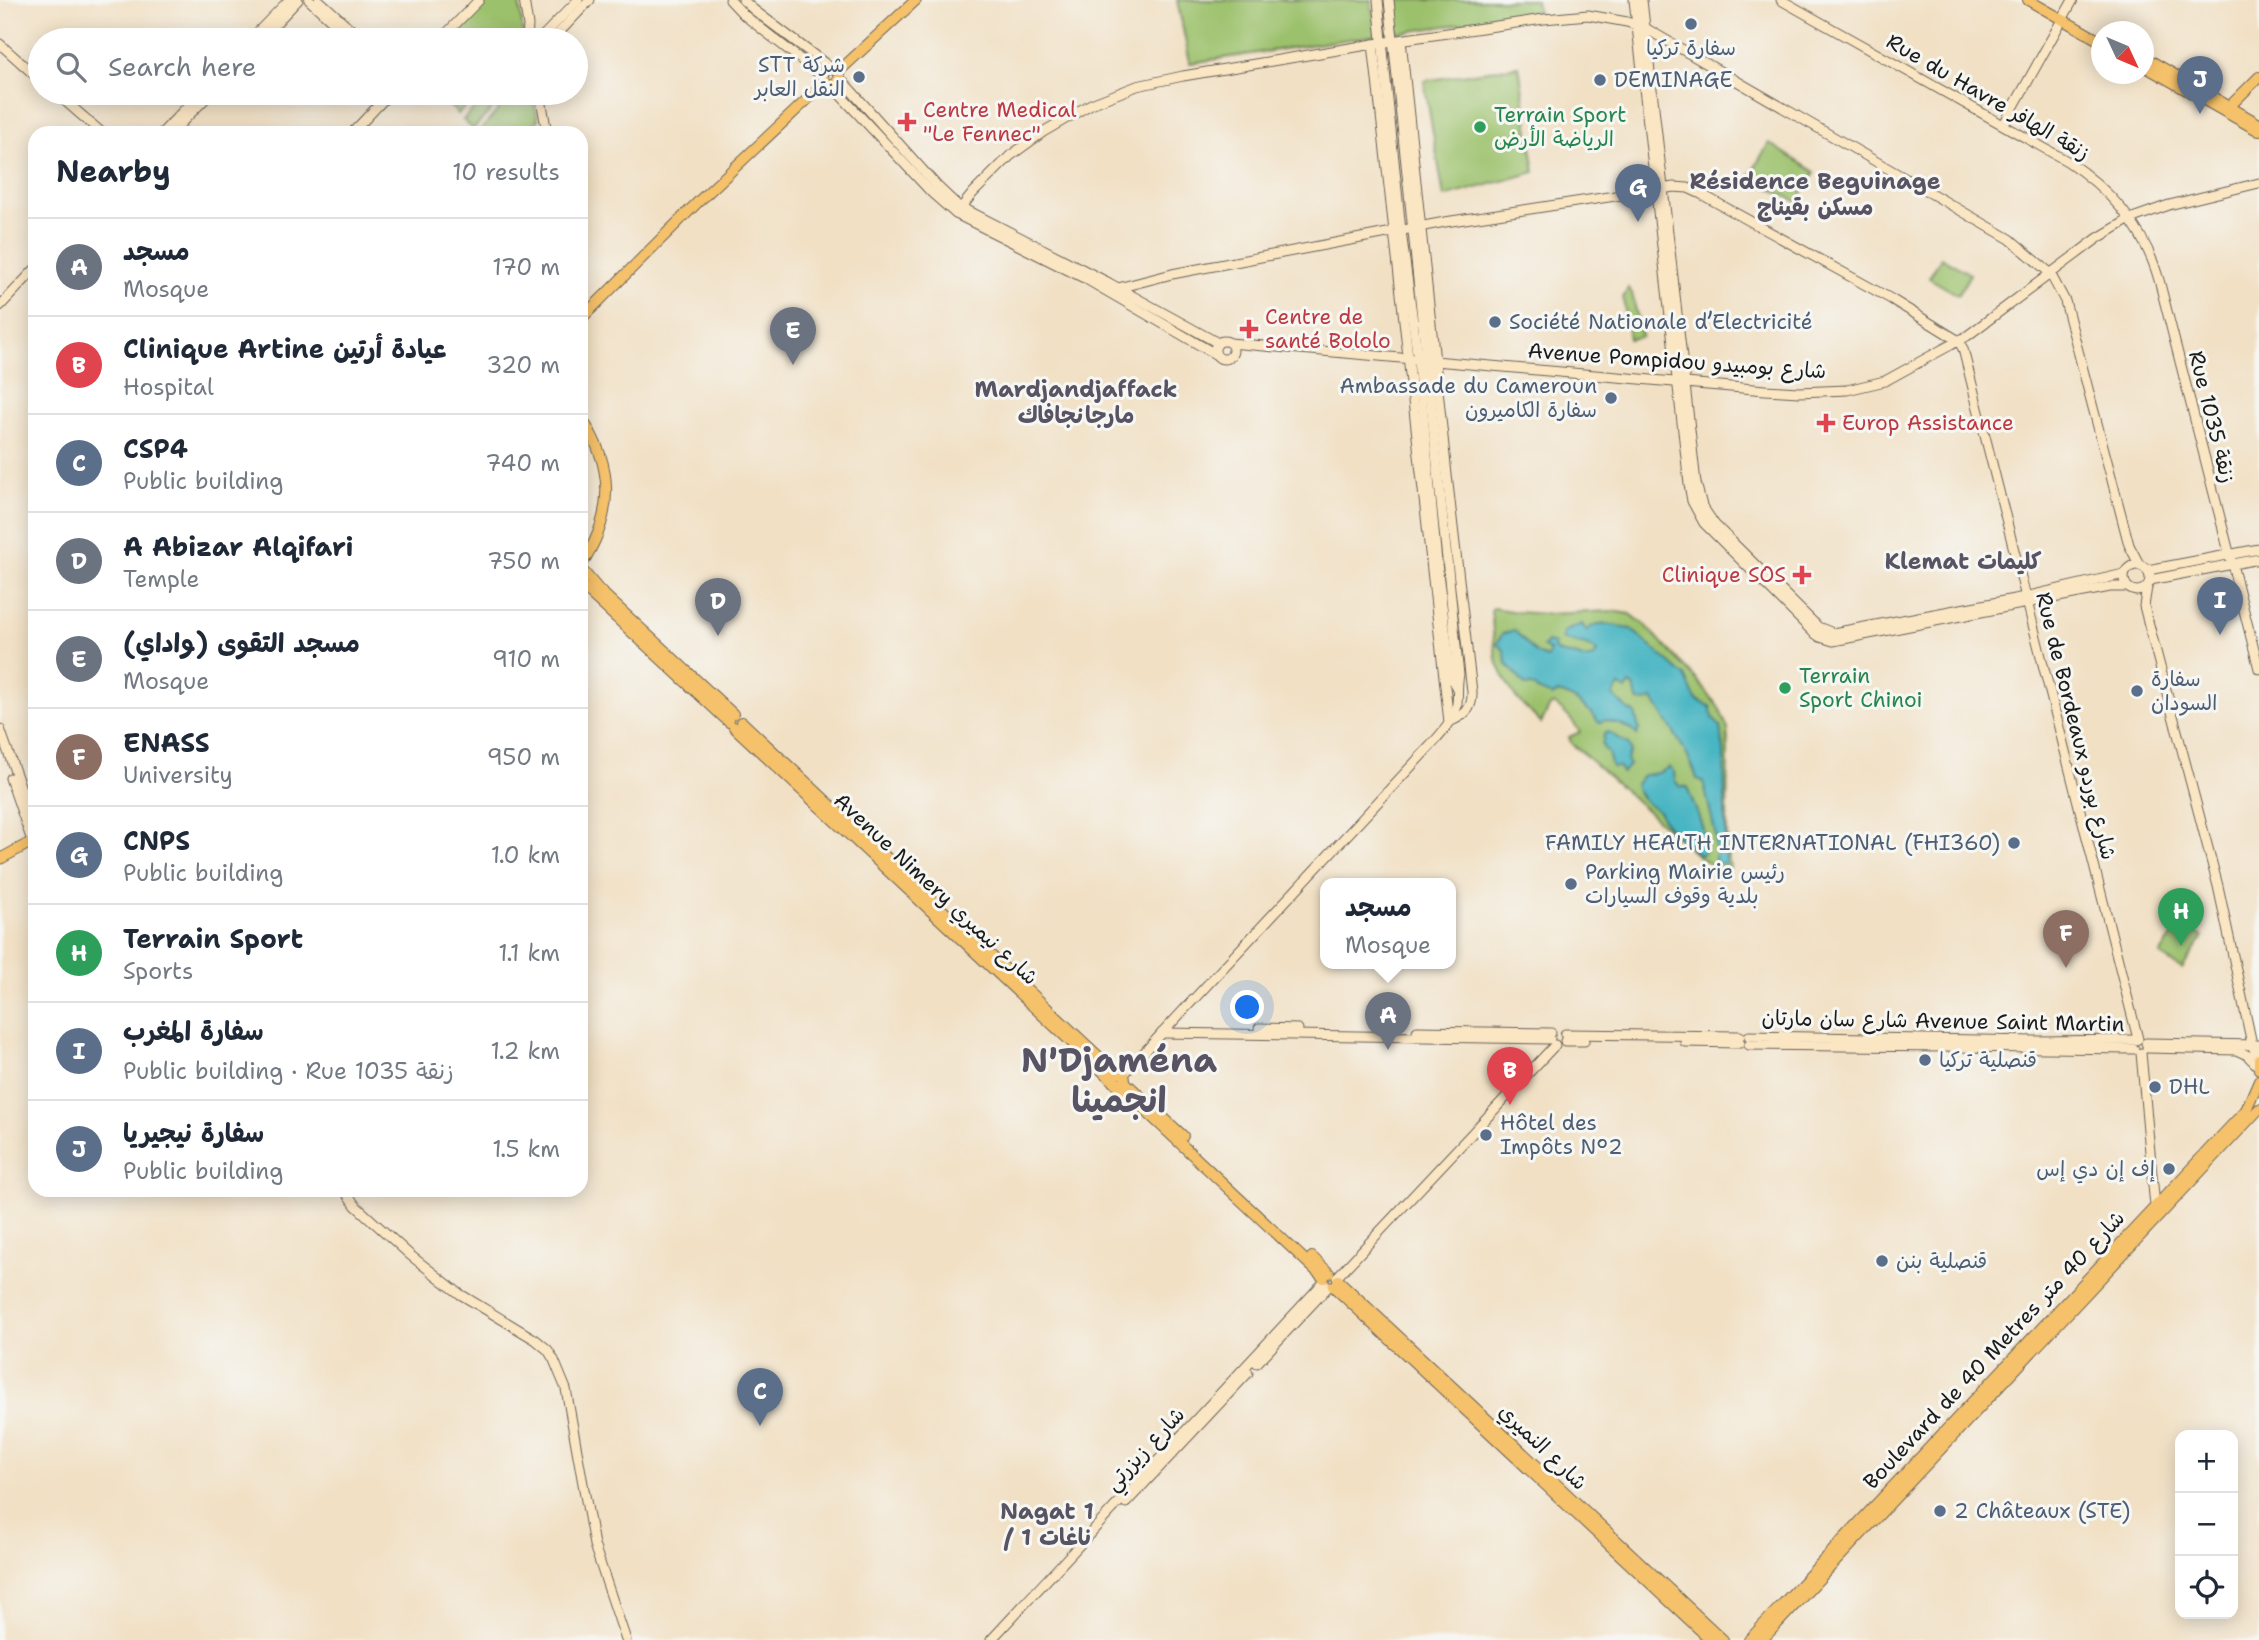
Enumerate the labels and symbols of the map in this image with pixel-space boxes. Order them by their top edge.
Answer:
marker: سفارة تركيا [1683,16,1699,32]
north arrow [2091,21,2154,84]
street label: Rue du Havre زنقة الهافر [1881,27,2095,167]
place label: سفارة تركيا [1646,34,1736,62]
place label: STT شركة النقل العابر [753,51,845,103]
pin: J [2177,56,2223,114]
place label: DEMINAGE [1614,66,1733,94]
marker: STT شركة النقل العابر [851,69,867,85]
marker: DEMINAGE [1592,72,1608,88]
place label: Centre Medical "Le Fennec" [923,96,1077,148]
place label: Terrain Sport الرياضة الأرض [1494,101,1626,153]
marker: Centre Medical "Le Fennec" [897,112,917,132]
marker: Terrain Sport الرياضة الأرض [1472,119,1488,135]
pin: G [1615,164,1661,222]
district label: Résidence Beguinage مسكن بقيناج [1689,166,1941,222]
place label: Centre de santé Bololo [1265,303,1391,355]
pin: E [770,307,816,365]
place label: Société Nationale d’Electricité [1509,308,1813,336]
marker: Société Nationale d’Electricité [1487,314,1503,330]
marker: Centre de santé Bololo [1239,319,1259,339]
street label: Avenue Pompidou شارع بومبيدو [1527,337,1827,386]
street label: Rue 1035 زنقة [2182,348,2242,486]
place label: Ambassade du Cameroun سفارة الكاميرون [1340,372,1597,424]
district label: Mardjandjaffack مارجانجافاك [974,374,1178,430]
marker: Ambassade du Cameroun سفارة الكاميرون [1603,390,1619,406]
place label: Europ Assistance [1842,409,2014,437]
marker: Europ Assistance [1816,413,1836,433]
district label: Klemat كليمات [1885,546,2042,576]
place label: Clinique SOS [1662,561,1786,589]
marker: Clinique SOS [1792,565,1812,585]
pin: I [2197,577,2243,635]
pin: D [695,578,741,636]
street label: Rue de Bordeaux شارع بوردو [2028,589,2123,863]
place label: Terrain Sport Chinoi [1799,662,1922,714]
place label: سفارة السودان [2151,665,2217,717]
marker: Terrain Sport Chinoi [1777,680,1793,696]
marker: سفارة السودان [2129,683,2145,699]
street label: Avenue Nimery شارع نيميري [827,787,1044,992]
place label: FAMILY HEALTH INTERNATIONAL (FHI360) [1545,829,2000,857]
marker: FAMILY HEALTH INTERNATIONAL (FHI360) [2006,835,2022,851]
place label: Parking Mairie رئيس بلدية وقوف السيارات [1585,858,1785,910]
marker: Parking Mairie رئيس بلدية وقوف السيارات [1563,876,1579,892]
pin: H [2158,888,2204,946]
pin: F [2043,910,2089,968]
your location [1230,990,1264,1024]
pin: A [1365,992,1411,1050]
street label: شارع سان مارتان Avenue Saint Martin [1761,1004,2125,1039]
district label: N'Djaména انجمينا [1021,1036,1217,1123]
place label: قنصلية تركيا [1939,1046,2037,1074]
pin: B [1487,1047,1533,1105]
marker: قنصلية تركيا [1917,1052,1933,1068]
place label: DHL [2169,1073,2210,1101]
marker: DHL [2147,1079,2163,1095]
place label: Hôtel des Impôts N°2 [1500,1109,1623,1161]
marker: Hôtel des Impôts N°2 [1478,1127,1494,1143]
place label: إف إن دي إس [2036,1155,2155,1184]
marker: إف إن دي إس [2161,1161,2177,1177]
street label: Boulevard de 40 Metres شارع 40 متر [1857,1205,2132,1496]
place label: قنصلية بنن [1896,1247,1987,1275]
marker: قنصلية بنن [1874,1253,1890,1269]
pin: C [737,1368,783,1426]
street label: شارع النميري [1492,1398,1593,1497]
street label: شارع زيزرتي [1099,1401,1195,1500]
district label: Nagat 1 / ناغات 1 [1000,1496,1094,1552]
place label: 2 Châteaux (STE) [1954,1497,2130,1525]
marker: 2 Châteaux (STE) [1932,1503,1948,1519]

